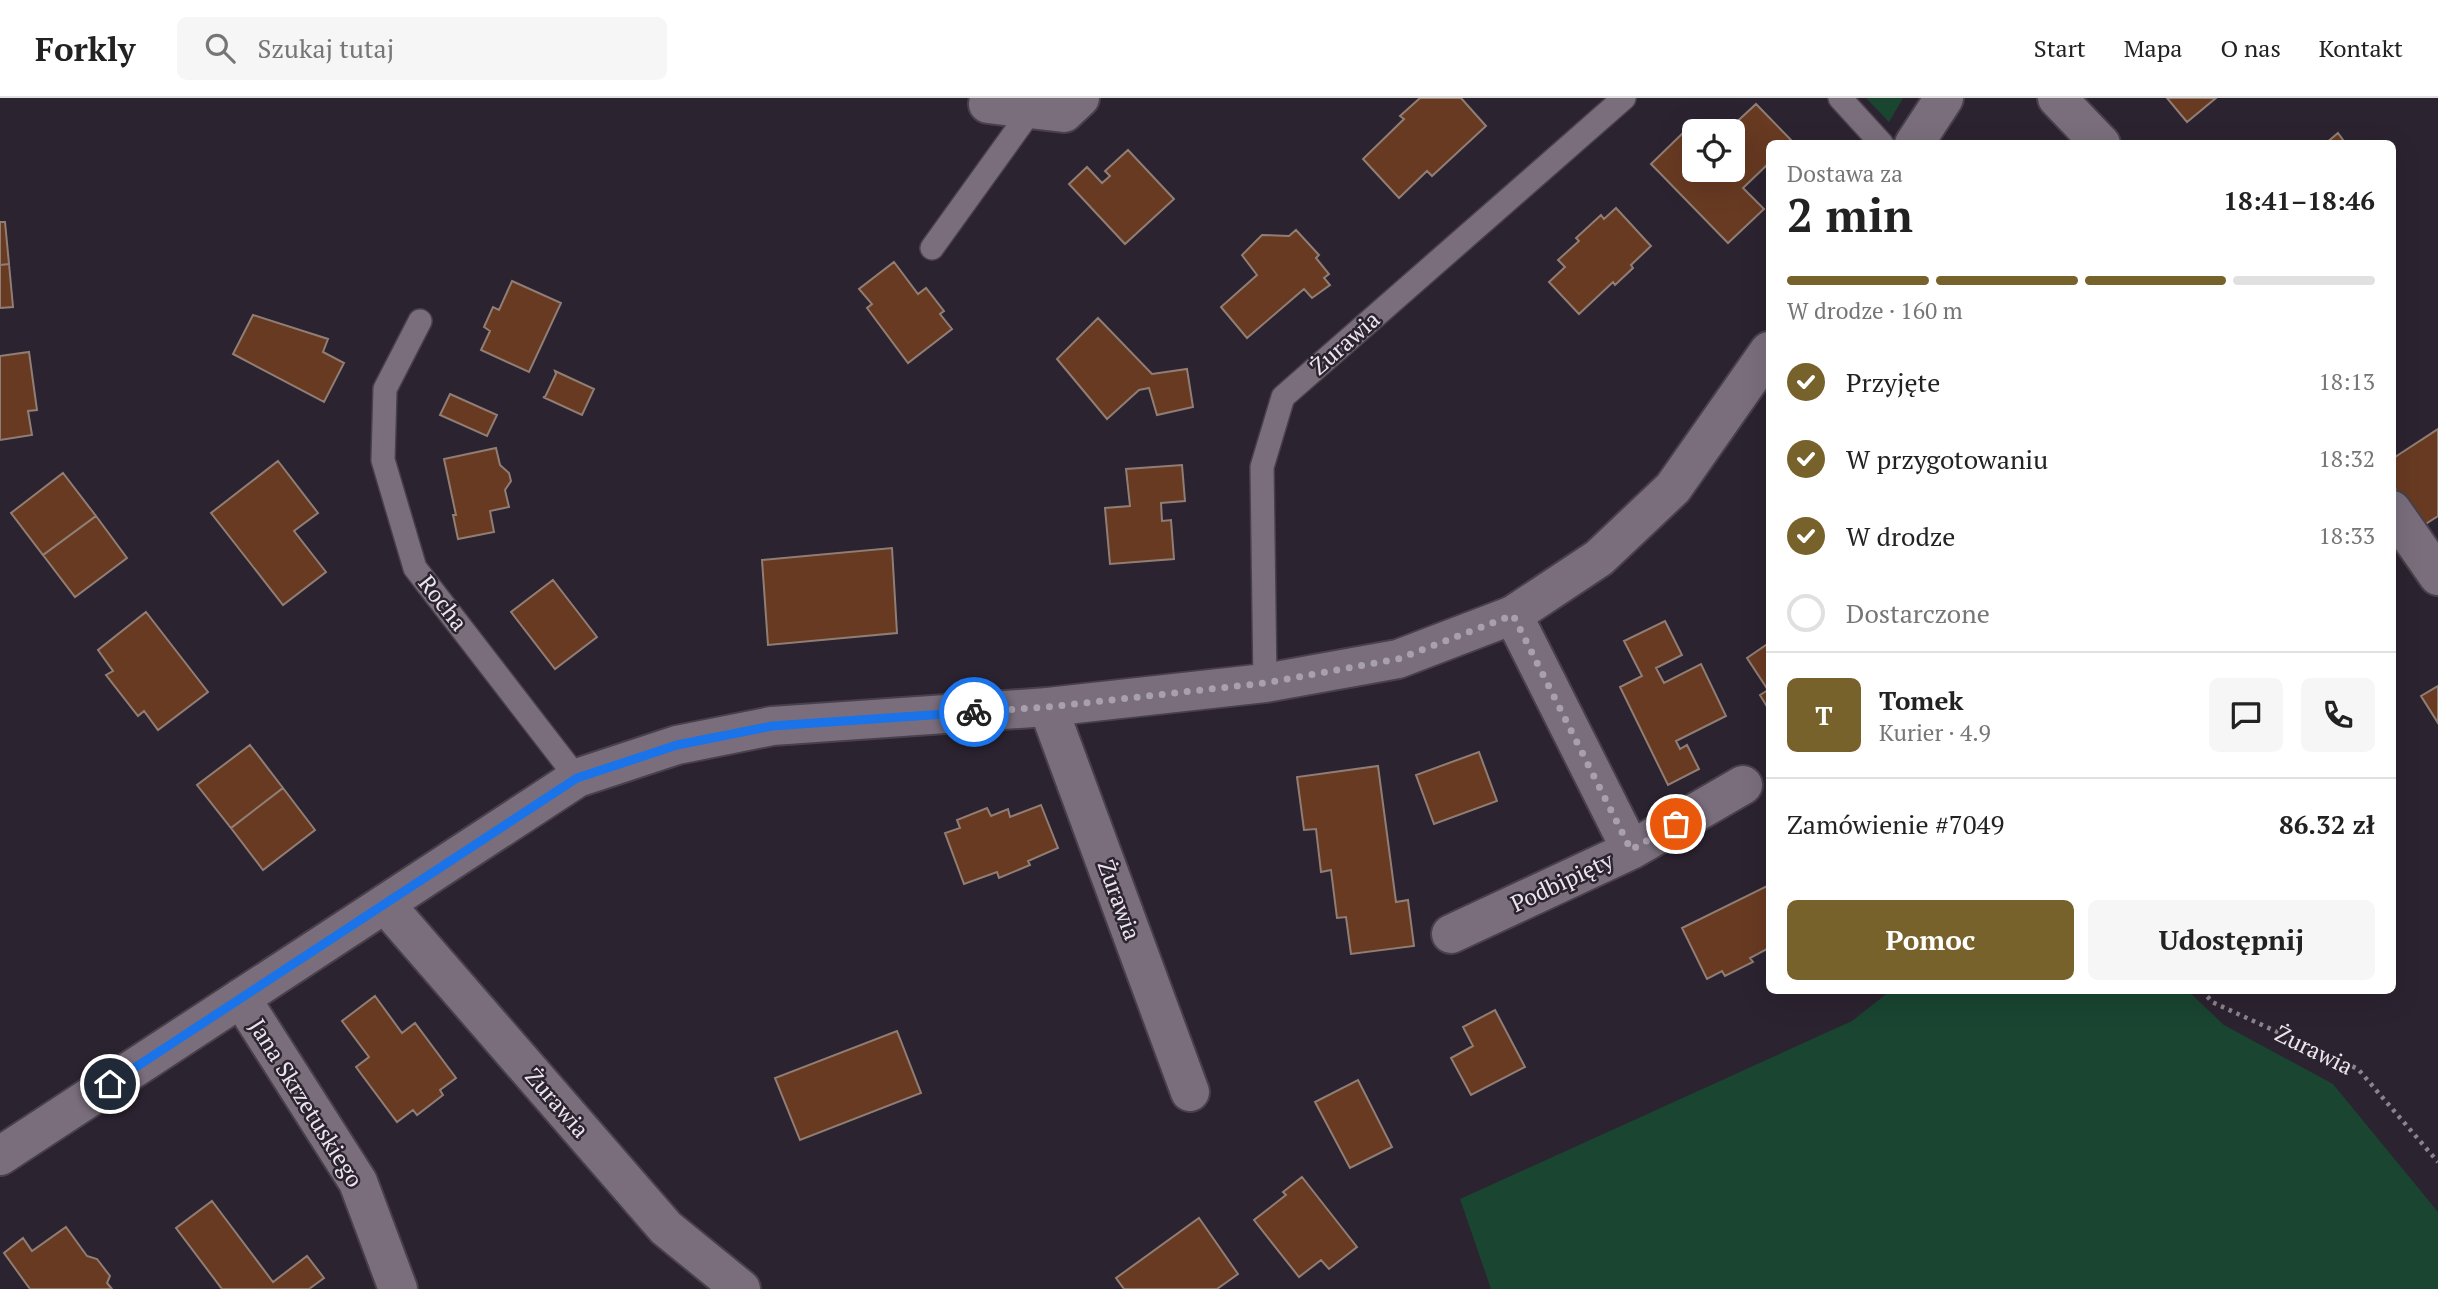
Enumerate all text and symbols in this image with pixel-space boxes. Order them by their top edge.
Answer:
search box [177,17,667,80]
text: Forkly [35,27,135,70]
icon: search [201,29,239,67]
text: Szukaj tutaj [257,31,394,65]
text: Start [2034,32,2086,64]
text: Mapa [2124,32,2182,64]
text: O nas [2220,32,2281,64]
text: Kontakt [2319,32,2403,64]
map controls [1682,119,1745,182]
button: locate [1682,119,1745,182]
text: Dostawa za [1787,158,1903,189]
text: 18:41–18:46 [2223,183,2375,217]
text: 2 min [1787,184,1913,245]
text: W drodze · 160 m [1787,295,1963,326]
street label: Żurawia [1303,303,1386,382]
icon: check [1787,363,1825,401]
text: Przyjęte [1846,365,1940,399]
text: 18:13 [2318,366,2375,397]
icon: check [1787,440,1825,478]
text: W przygotowaniu [1846,442,2048,476]
text: 18:32 [2318,443,2375,474]
icon: check [1787,517,1825,555]
text: W drodze [1846,519,1955,553]
text: 18:33 [2318,520,2375,551]
street label: Rocha [412,568,475,637]
text: Dostarczone [1846,596,1990,630]
courier [939,677,1009,747]
button: chat [2209,678,2283,752]
button: phone [2301,678,2375,752]
text: Tomek [1879,683,1964,717]
icon: bike [955,693,993,731]
text: T [1815,698,1833,732]
text: Kurier · 4.9 [1879,717,1991,748]
pin [1646,794,1706,854]
icon: bag [1657,805,1695,843]
text: Zamówienie #7049 [1787,807,2004,841]
text: 86.32 zł [2279,807,2375,841]
street label: Podbipięty [1506,844,1618,919]
street label: Żurawia [1091,856,1148,944]
button: Pomoc [1787,900,2074,980]
button: Udostępnij [2088,900,2375,980]
street label: Jana Skrzetuskiego [242,1013,371,1193]
street label: Żurawia [2270,1017,2359,1082]
pin [80,1054,140,1114]
street label: Żurawia [518,1061,597,1144]
icon: home [91,1065,129,1103]

